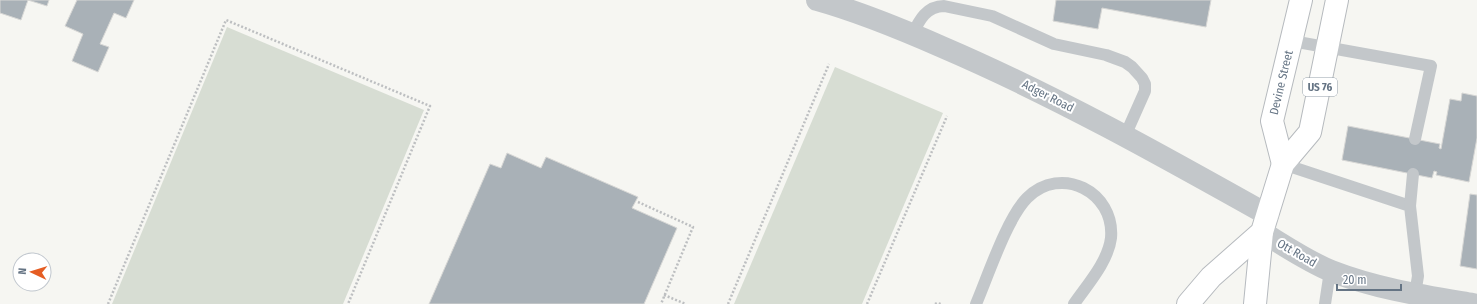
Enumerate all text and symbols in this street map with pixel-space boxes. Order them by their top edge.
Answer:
street label: Devine Street [1267,49,1296,116]
street label: Adger Road [1020,77,1076,115]
road number: US 76 [1303,78,1337,96]
street label: Ott Road [1275,236,1319,270]
north arrow [12,252,52,292]
scale bar [1337,266,1401,292]
text: N [16,268,29,275]
text: 20 m [1343,273,1367,287]

